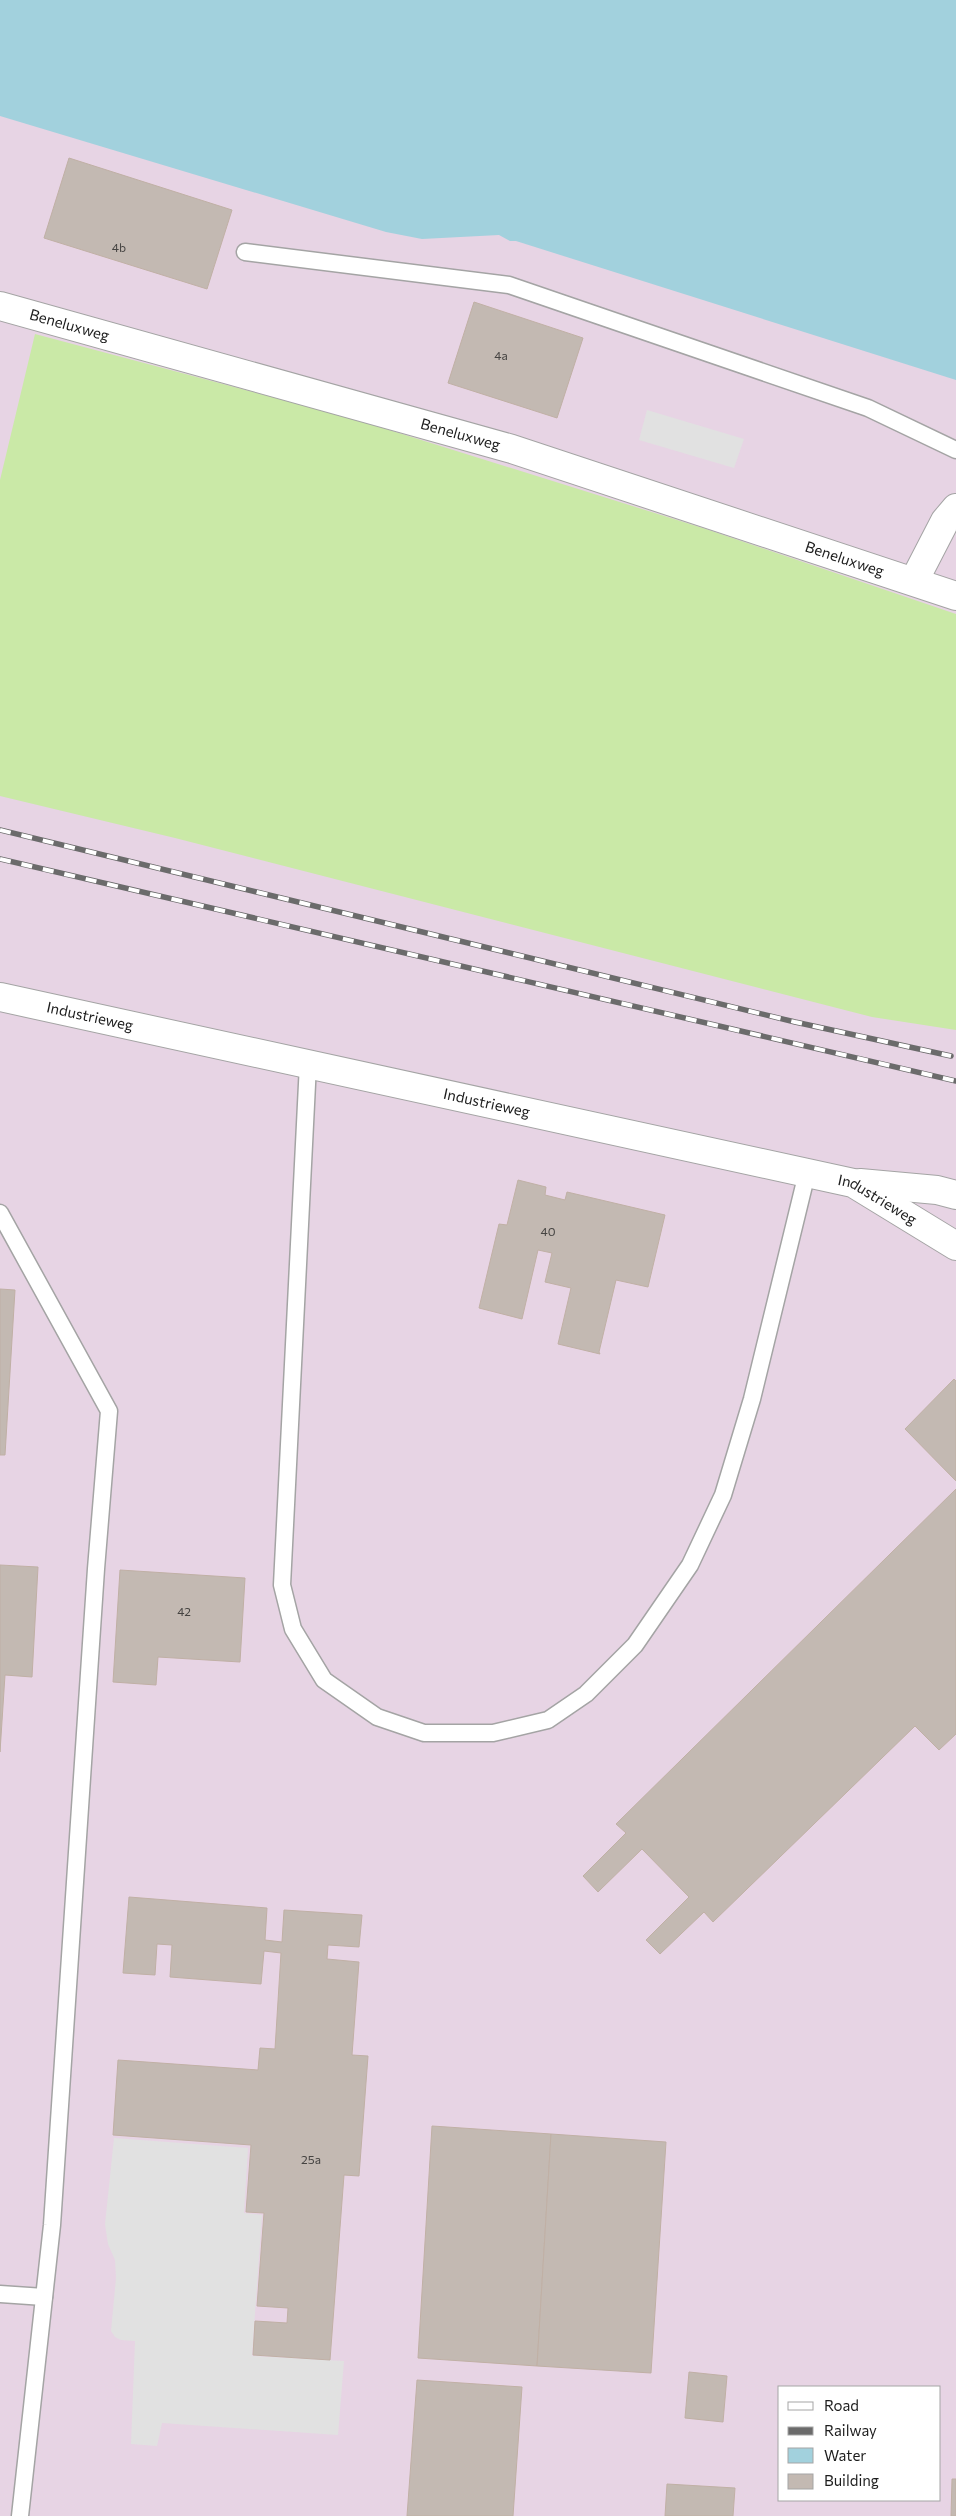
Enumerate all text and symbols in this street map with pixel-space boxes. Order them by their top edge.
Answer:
house number: 4b [112,240,126,254]
street label: Beneluxweg [28,305,112,344]
house number: 4a [494,348,508,362]
street label: Beneluxweg [419,414,503,453]
street label: Beneluxweg [803,537,887,580]
street label: Industrieweg [45,997,135,1034]
street label: Industrieweg [442,1084,532,1120]
street label: Industrieweg [836,1170,921,1228]
house number: 40 [540,1224,556,1238]
house number: 42 [177,1604,191,1618]
house number: 25a [301,2152,321,2166]
legend [778,2386,941,2501]
text: Road [824,2396,859,2414]
text: Railway [824,2421,877,2439]
text: Water [824,2446,866,2464]
text: Building [824,2471,879,2489]

